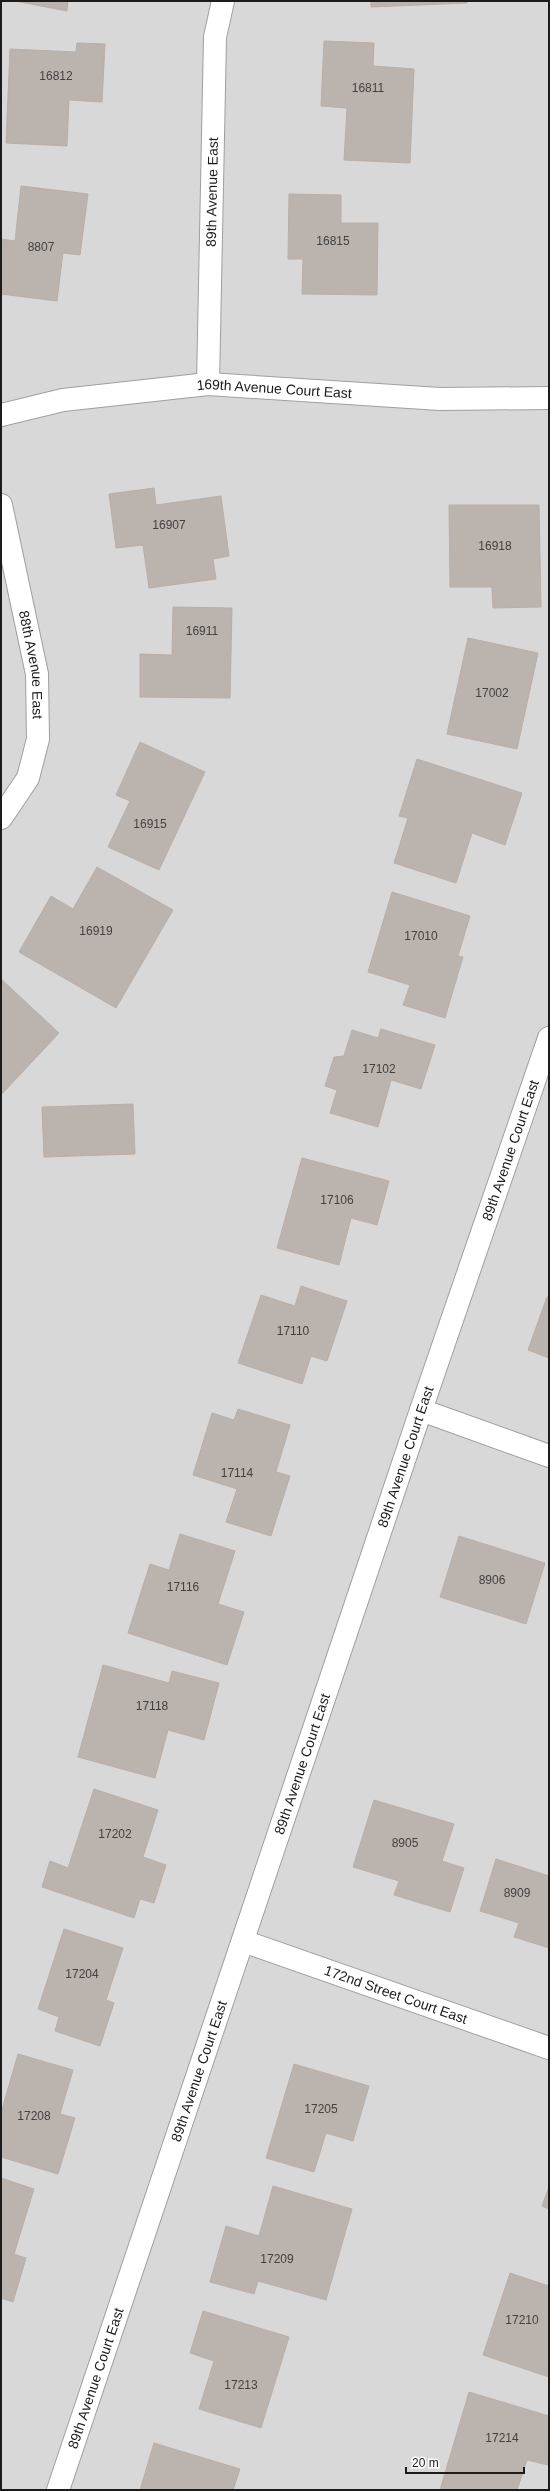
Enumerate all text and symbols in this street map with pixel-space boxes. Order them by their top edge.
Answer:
house number: 16812 [39,69,73,83]
house number: 16811 [352,81,385,95]
street label: 89th Avenue East [203,137,221,247]
house number: 16815 [316,234,350,248]
house number: 8807 [28,240,55,254]
street label: 169th Avenue Court East [196,376,352,401]
house number: 16907 [152,518,186,532]
house number: 16918 [478,539,512,553]
street label: 88th Avenue East [16,609,46,719]
house number: 16911 [186,624,219,638]
house number: 17002 [475,686,509,700]
house number: 16915 [133,817,167,831]
house number: 16919 [79,924,113,938]
house number: 17010 [404,929,438,943]
house number: 17102 [362,1062,396,1076]
street label: 89th Avenue Court East [479,1078,542,1223]
house number: 17106 [320,1193,354,1207]
house number: 17110 [277,1324,310,1338]
street label: 89th Avenue Court East [374,1384,437,1529]
house number: 17114 [221,1466,254,1480]
house number: 8906 [479,1573,506,1587]
house number: 17116 [167,1580,200,1594]
street label: 89th Avenue Court East [271,1691,333,1837]
house number: 17118 [136,1699,169,1713]
house number: 17202 [98,1827,132,1841]
house number: 8905 [392,1836,419,1850]
house number: 8909 [504,1886,531,1900]
street label: 172nd Street Court East [322,1962,470,2027]
house number: 17204 [65,1967,99,1981]
street label: 89th Avenue Court East [168,1998,230,2144]
house number: 17205 [304,2102,338,2116]
house number: 17208 [17,2109,51,2123]
house number: 17209 [260,2252,294,2266]
street label: 89th Avenue Court East [64,2305,127,2451]
house number: 17210 [505,2313,539,2327]
house number: 17213 [224,2378,258,2392]
house number: 17214 [485,2431,519,2445]
scale bar [406,2449,524,2475]
text: 20 m [412,2456,439,2470]

